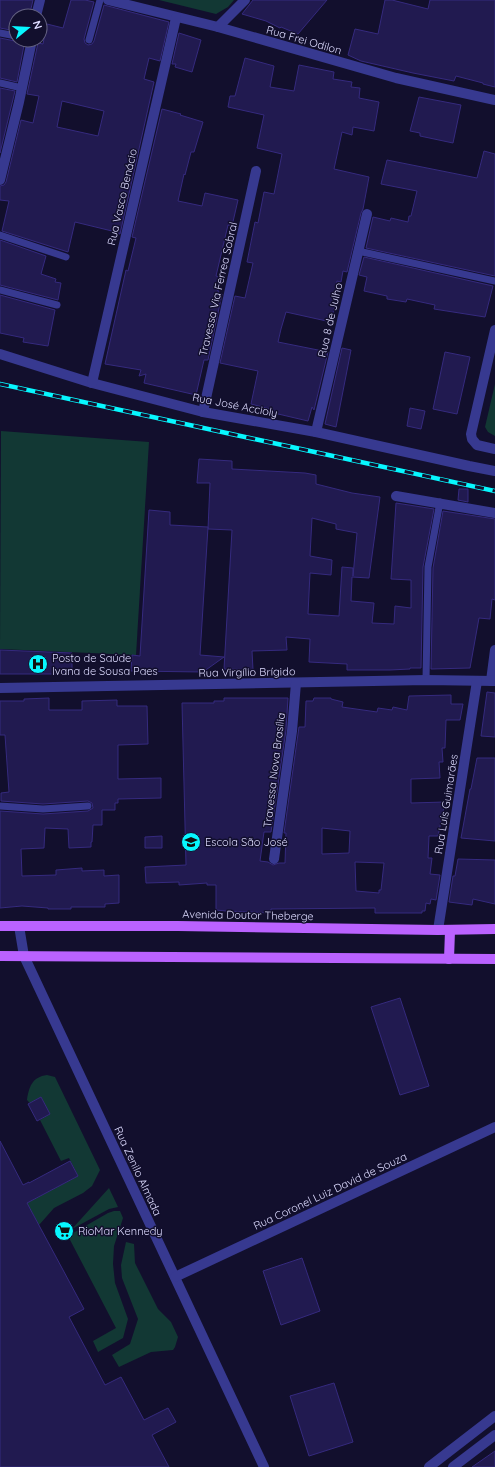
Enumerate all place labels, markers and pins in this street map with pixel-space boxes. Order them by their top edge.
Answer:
place label: Posto de Saúde Ivana de Sousa Paes [52,651,158,678]
hospital icon: Posto de Saúde Ivana de Sousa Paes [27,653,49,675]
school or university icon: Escola São José [180,831,202,853]
place label: Escola São José [205,835,288,849]
supermarket icon: RioMar Kennedy [53,1220,75,1242]
place label: RioMar Kennedy [78,1224,163,1238]

